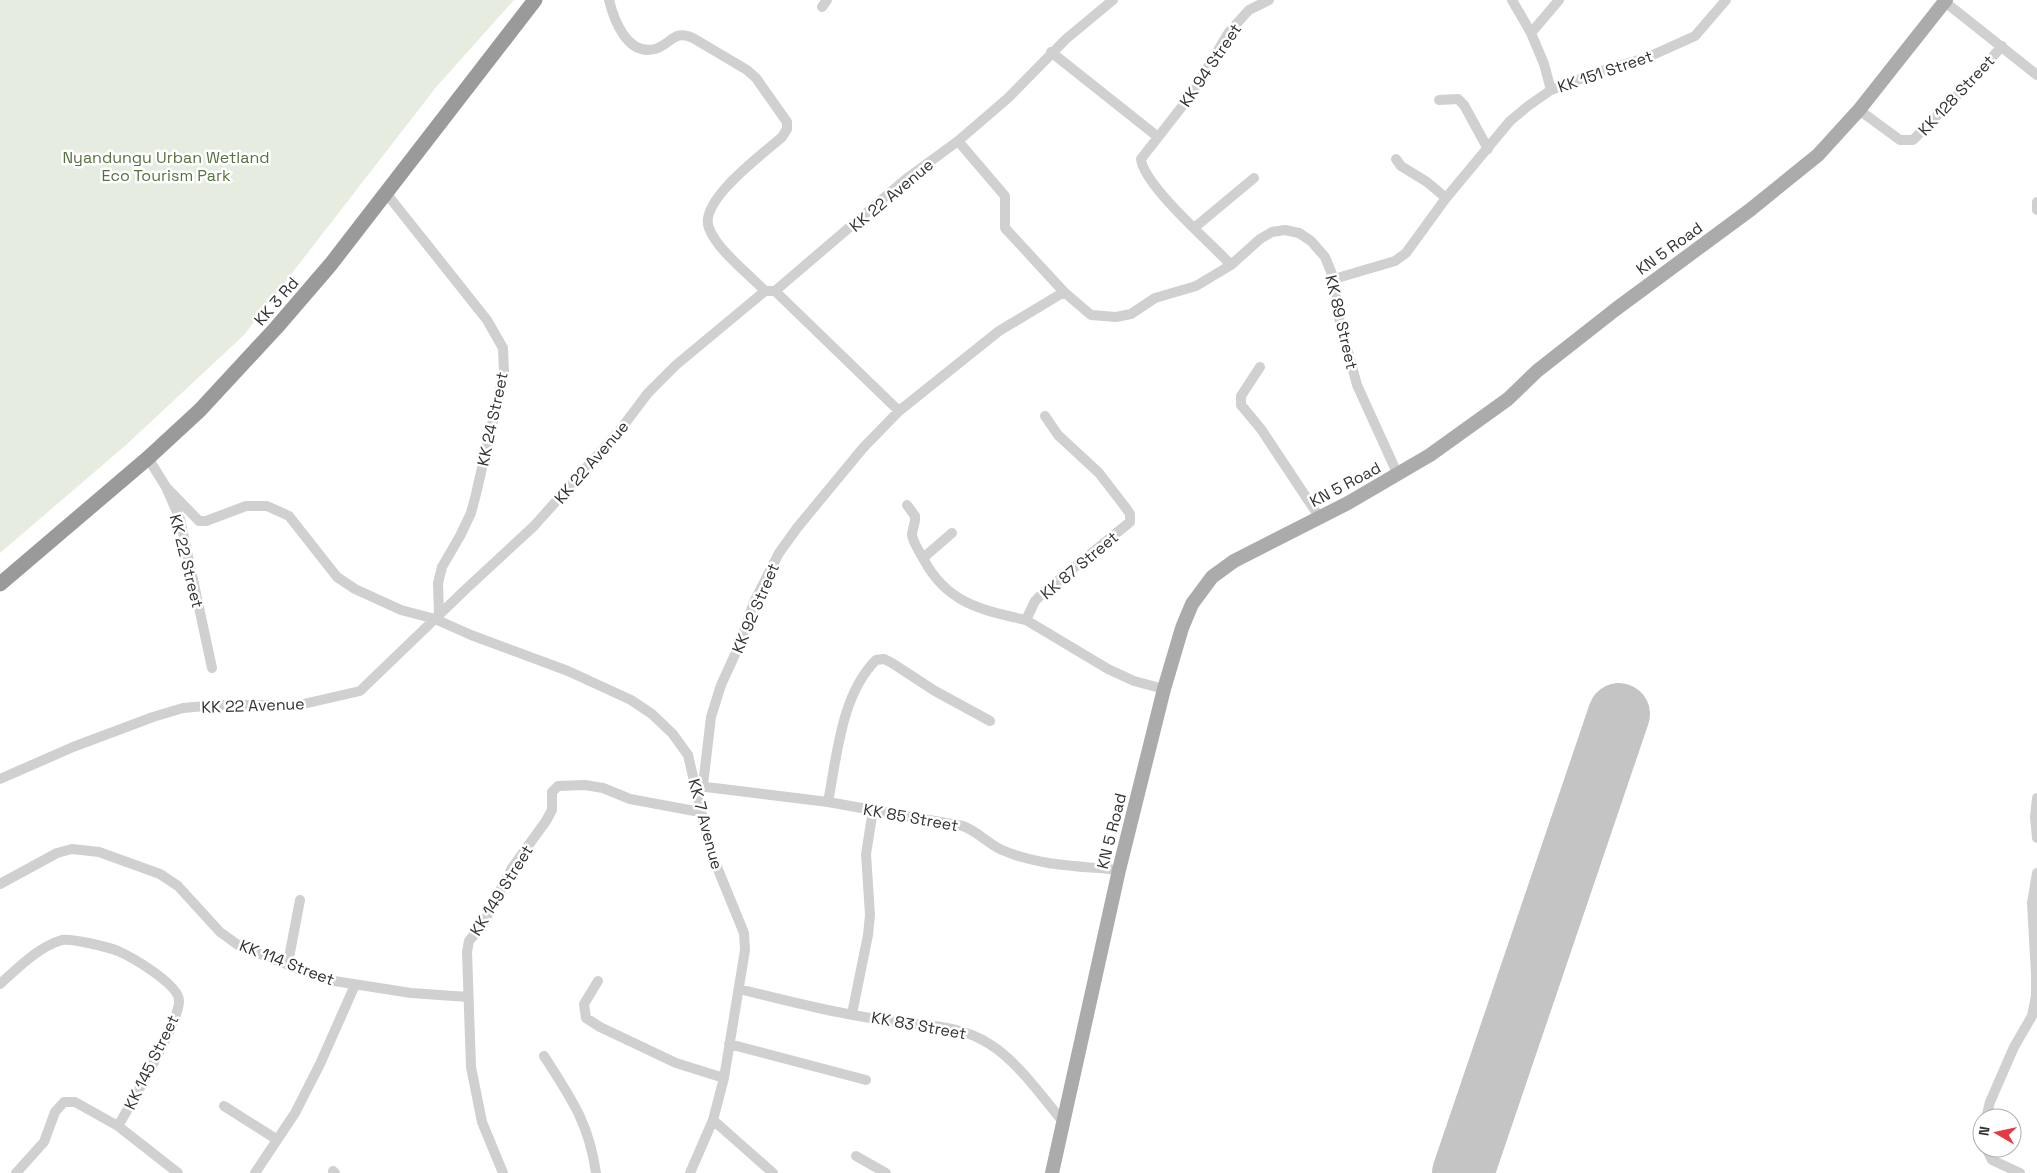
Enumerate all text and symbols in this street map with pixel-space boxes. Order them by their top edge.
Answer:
street label: KK 94 Street [1175,19,1246,111]
street label: KK 151 Street [1555,45,1656,98]
street label: KK 128 Street [1914,51,1999,140]
park label: Nyandungu Urban Wetland Eco Tourism Park [62,147,270,186]
street label: KK 22 Avenue [845,154,938,237]
street label: KN 5 Road [1632,217,1707,280]
street label: KK 3 Rd [249,273,303,330]
street label: KK 89 Street [1320,273,1363,371]
street label: KK 24 Street [472,370,513,468]
street label: KK 22 Avenue [550,416,633,508]
street label: KN 5 Road [1306,457,1384,512]
street label: KK 22 Street [165,512,208,610]
street label: KK 87 Street [1036,527,1123,604]
street label: KK 92 Street [727,560,784,657]
street label: KK 22 Avenue [201,693,305,718]
street label: KK 7 Avenue [683,776,728,872]
street label: KN 5 Road [1092,791,1131,871]
street label: KK 85 Street [862,799,960,836]
street label: KK 149 Street [465,841,538,940]
street label: KK 114 Street [236,935,337,990]
street label: KK 83 Street [870,1007,968,1044]
street label: KK 145 Street [119,1011,183,1113]
north arrow [1972,1108,2022,1158]
text: N [1975,1125,1994,1137]

